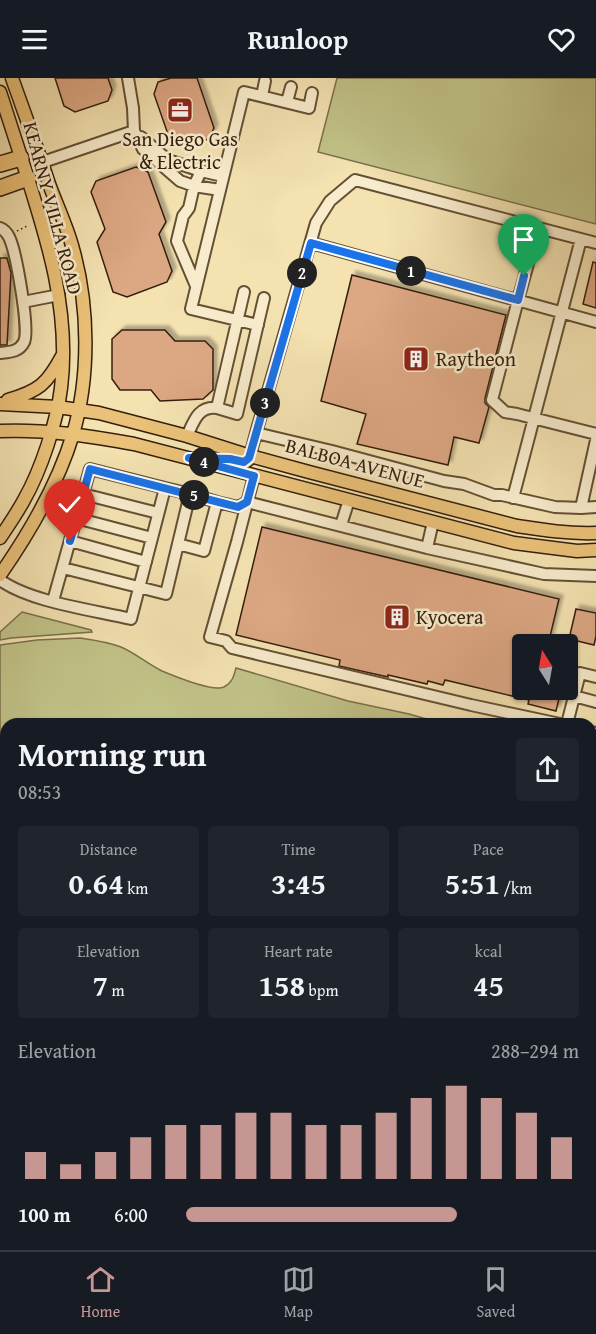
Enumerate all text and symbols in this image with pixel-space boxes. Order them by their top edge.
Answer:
text: Runloop [248,19,348,59]
icon: menu [18,23,51,56]
icon: heart [545,23,578,56]
office icon: San Diego Gas & Electric [165,95,195,125]
street label: KEARNY VILLA ROAD [16,118,90,297]
place label: San Diego Gas & Electric [122,124,238,176]
pin [498,214,549,276]
icon: arrive [507,223,540,256]
pin: 1 [396,256,426,286]
pin: 2 [287,258,317,288]
text: 1 [407,259,415,283]
text: 2 [298,261,306,285]
building icon: Raytheon [401,344,431,374]
place label: Raytheon [436,344,516,373]
pin: 3 [250,388,280,418]
text: 3 [261,391,269,415]
street label: BALBOA AVENUE [282,430,428,495]
pin: 4 [189,447,219,477]
text: 4 [200,450,208,474]
pin [44,479,95,541]
pin: 5 [179,480,209,510]
text: 5 [190,483,198,507]
icon: check [53,488,86,521]
building icon: Kyocera [382,602,412,632]
place label: Kyocera [416,602,484,631]
north arrow [512,634,578,700]
map controls [512,634,578,700]
text: Morning run [18,730,207,778]
button: share [516,738,579,801]
text: 08:53 [18,777,61,806]
text: Distance [80,837,137,861]
text: Time [281,837,316,861]
text: Pace [473,837,504,861]
text: 0.64 [69,861,124,905]
text: 3:45 [271,861,326,905]
text: 5:51 [445,861,500,905]
text: km [124,876,148,900]
text: /km [500,876,532,900]
text: Elevation [77,939,140,963]
text: Heart rate [264,939,333,963]
text: kcal [475,939,502,963]
text: 7 [92,963,108,1007]
text: 158 [258,963,305,1007]
text: 45 [473,963,504,1007]
text: m [108,978,125,1002]
text: bpm [305,978,339,1002]
text: Elevation [18,1036,96,1065]
text: 288–294 m [491,1036,579,1065]
text: 100 m [18,1200,71,1229]
text: 6:00 [114,1200,148,1229]
tab: Home [81,1263,120,1323]
tab: Map [282,1263,315,1323]
tab: Saved [476,1263,515,1323]

